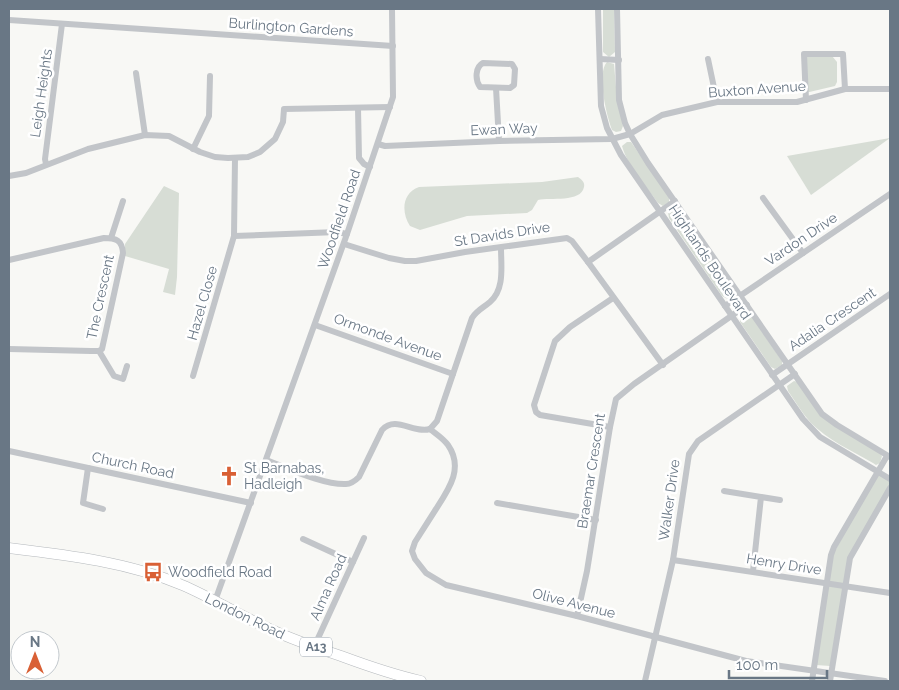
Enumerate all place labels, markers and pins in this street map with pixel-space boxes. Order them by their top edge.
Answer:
place label: St Barnabas, Hadleigh [244,460,324,492]
church icon: St Barnabas, Hadleigh [218,465,240,487]
bus stop icon: Woodfield Road [142,561,164,583]
place label: Woodfield Road [168,564,272,580]

